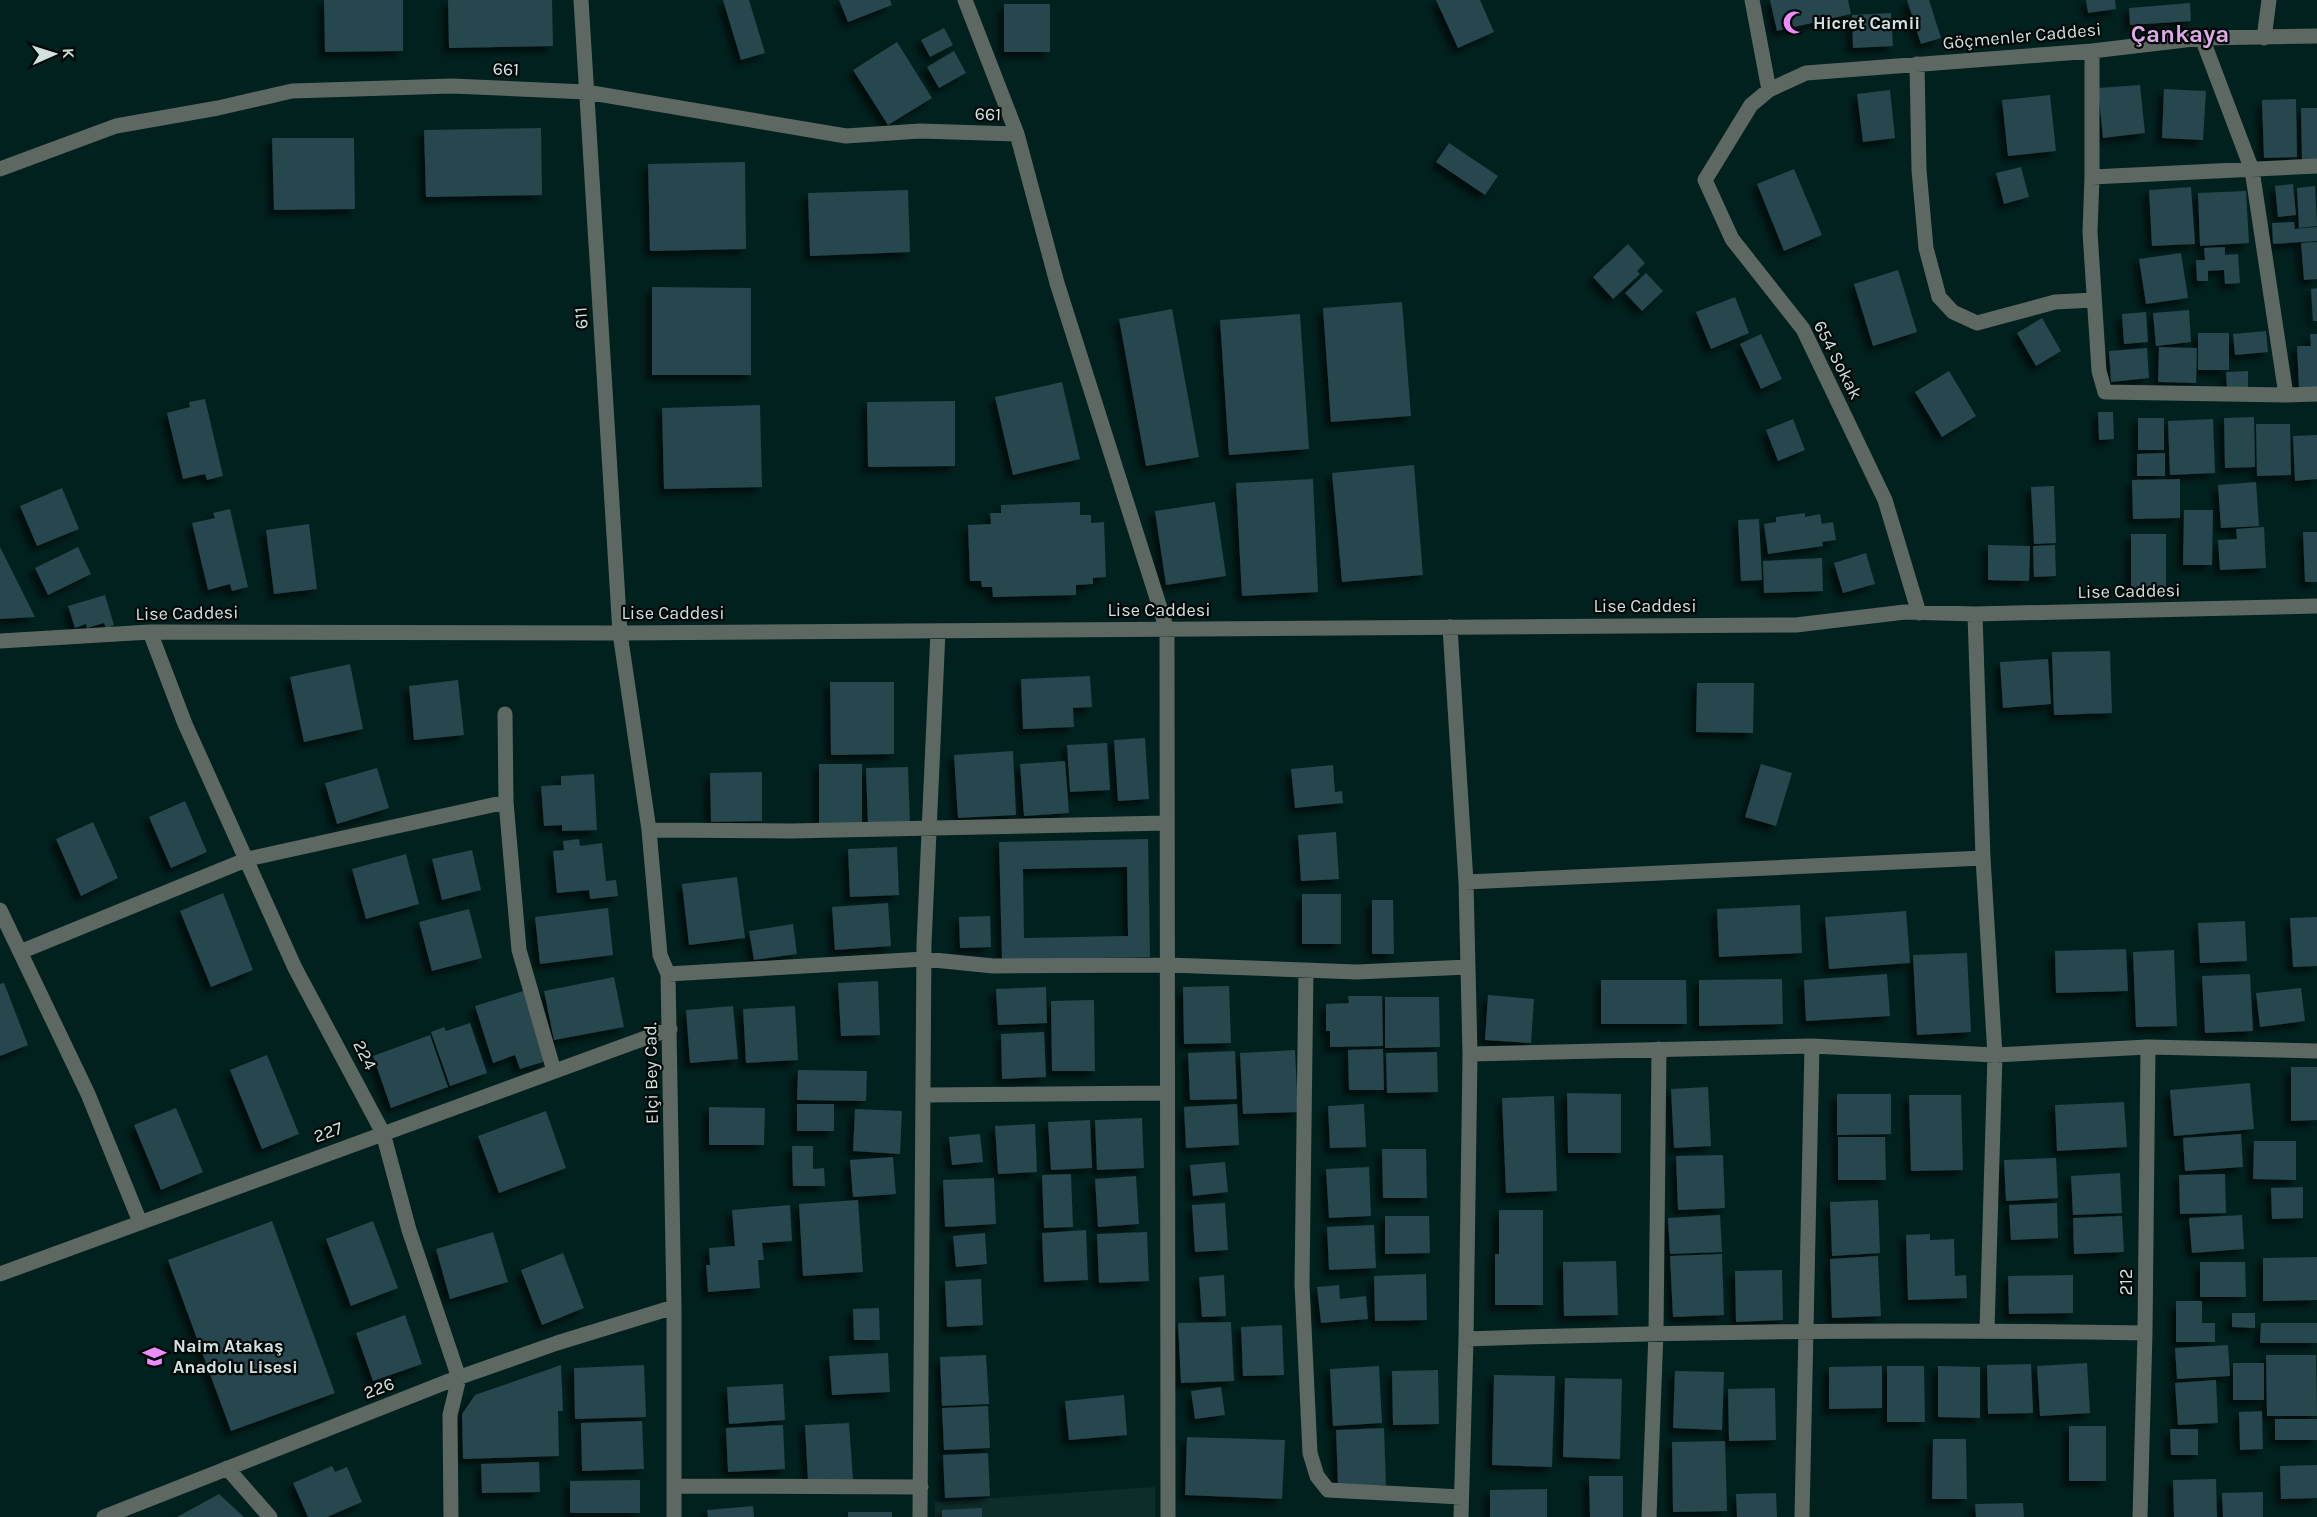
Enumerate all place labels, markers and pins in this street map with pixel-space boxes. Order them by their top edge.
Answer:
mosque icon: Hicret Camii [1782,10,1808,36]
place label: Hicret Camii [1813,12,1920,34]
place label: Naim Atakaş Anadolu Lisesi [173,1335,298,1378]
school or university icon: Naim Atakaş Anadolu Lisesi [142,1343,168,1369]

